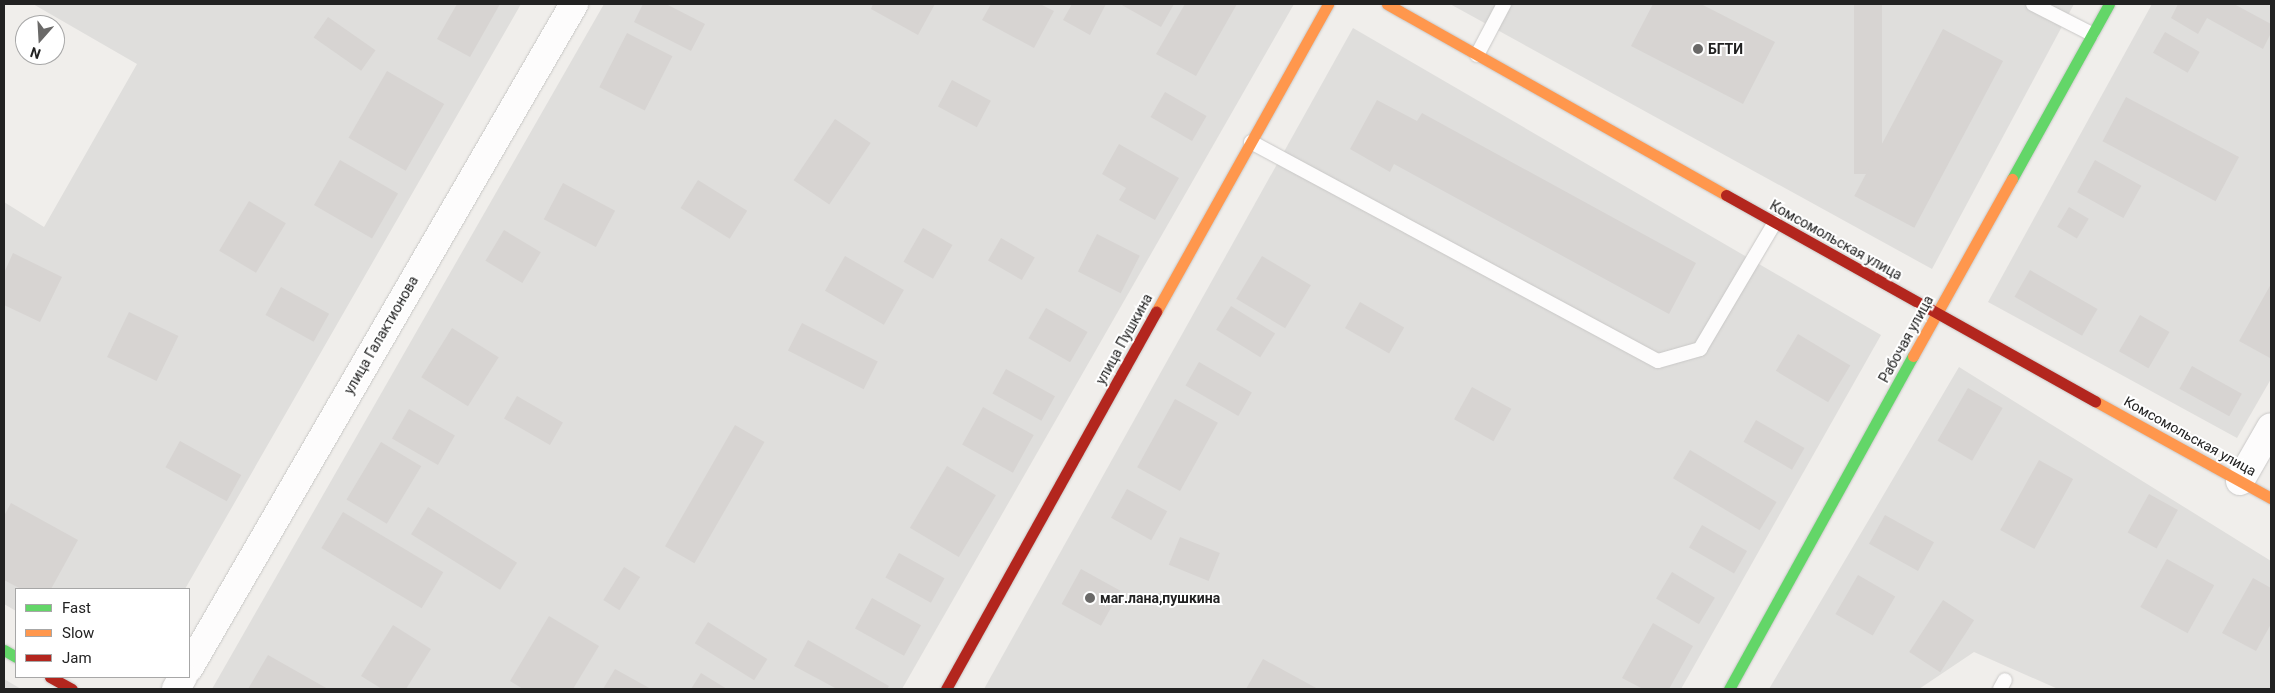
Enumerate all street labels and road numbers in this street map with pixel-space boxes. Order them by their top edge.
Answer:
street label: Комсомольская улица [1767,197,1905,283]
street label: улица Галактионова [340,273,422,397]
street label: улица Пушкина [1092,291,1156,387]
street label: Рабочая улица [1875,293,1937,385]
street label: Комсомольская улица [2121,393,2259,479]

